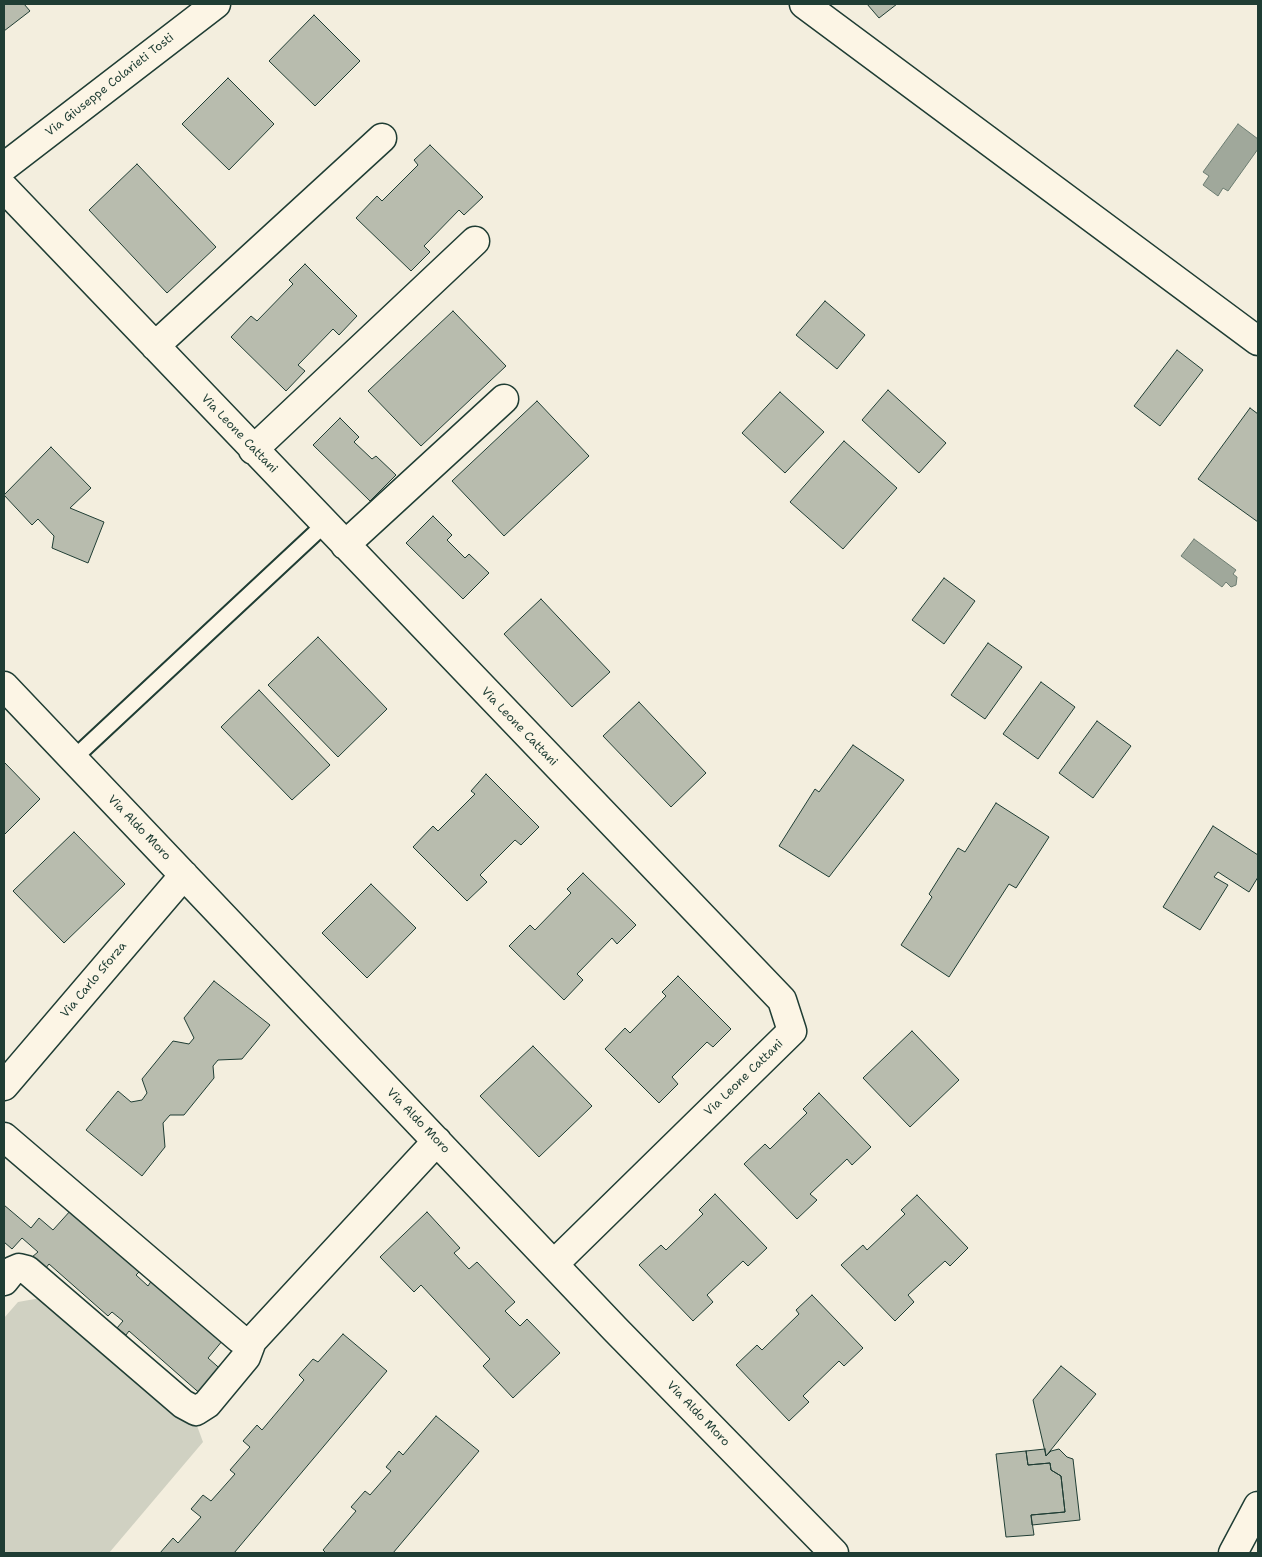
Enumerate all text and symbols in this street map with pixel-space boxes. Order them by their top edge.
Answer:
street label: Via Giuseppe Colarieti Tosti [43,30,177,140]
street label: Via Leone Cattani [198,392,280,476]
street label: Via Leone Cattani [478,685,560,769]
street label: Via Aldo Moro [104,793,174,863]
street label: Via Carlo Sforza [58,939,130,1021]
street label: Via Leone Cattani [702,1037,786,1119]
street label: Via Aldo Moro [383,1086,453,1156]
street label: Via Aldo Moro [663,1379,733,1449]

